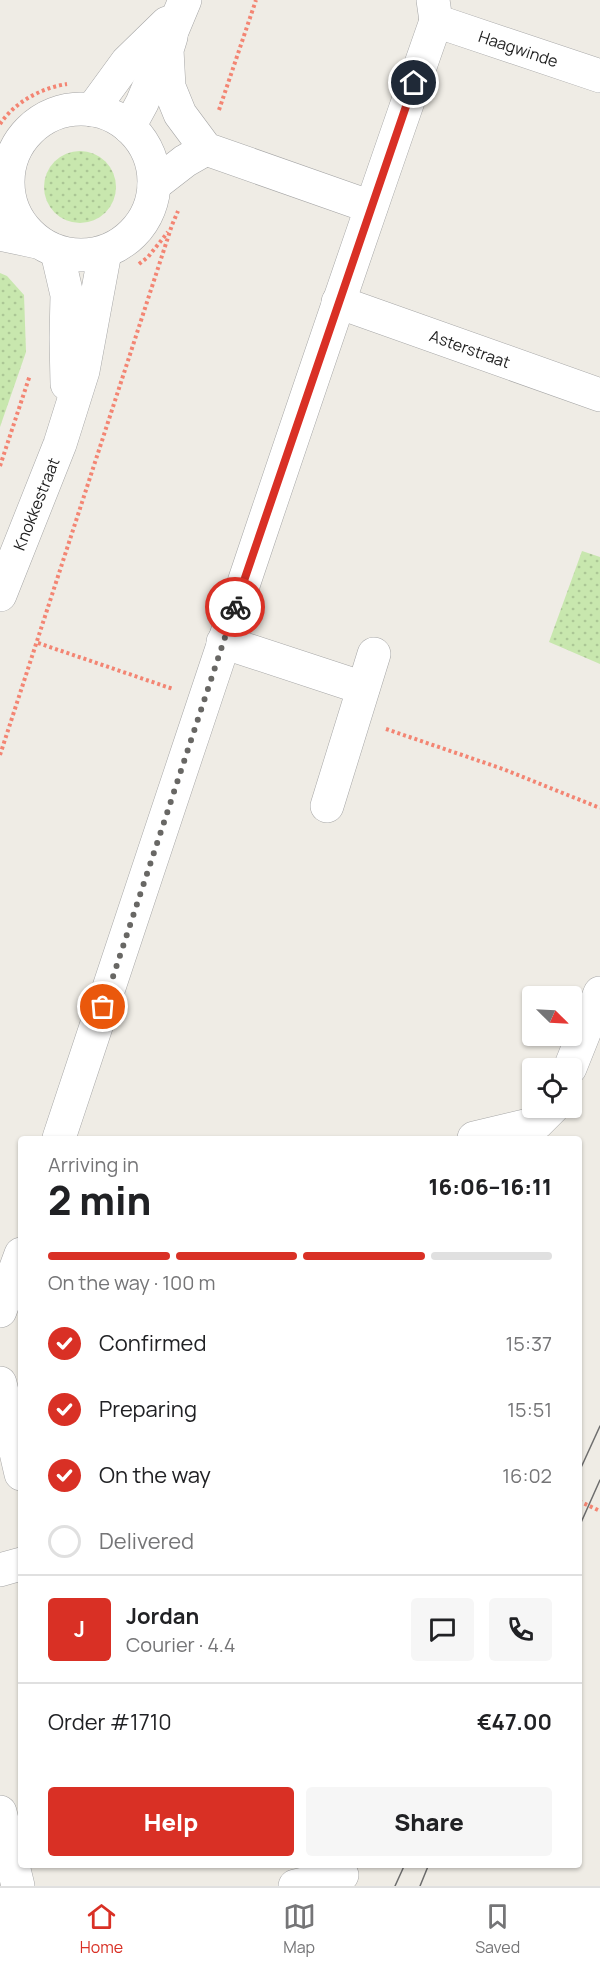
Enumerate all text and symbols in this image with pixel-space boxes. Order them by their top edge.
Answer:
street label: Haagwinde [476,25,561,72]
pin [388,57,439,108]
icon: home [397,66,430,99]
street label: Asterstraat [427,324,513,373]
street label: Knokkestraat [8,454,65,554]
courier [205,577,265,637]
icon: bike [219,591,252,624]
pin [77,981,128,1032]
north arrow [522,986,582,1046]
map controls [522,986,582,1118]
icon: bag [86,990,119,1023]
button: locate [522,1058,582,1118]
text: Arriving in [48,1151,139,1178]
text: 16:06–16:11 [429,1172,552,1202]
text: 2 min [48,1173,151,1227]
text: On the way · 100 m [48,1269,215,1296]
icon: check [48,1327,81,1360]
text: Confirmed [99,1328,207,1358]
text: 15:37 [506,1330,552,1357]
icon: check [48,1393,81,1426]
text: Preparing [99,1394,197,1424]
text: 15:51 [507,1396,552,1423]
icon: check [48,1459,81,1492]
text: On the way [99,1460,211,1490]
text: 16:02 [502,1462,552,1489]
text: Delivered [99,1526,194,1556]
button: chat [411,1598,474,1661]
button: phone [489,1598,552,1661]
text: Jordan [126,1601,199,1631]
text: J [74,1614,85,1644]
text: Courier · 4.4 [126,1631,236,1658]
text: Order #1710 [48,1707,172,1737]
text: €47.00 [477,1707,552,1737]
button: Help [48,1787,294,1856]
button: Share [306,1787,552,1856]
tab: Home [80,1900,123,1958]
tab: Map [283,1900,316,1958]
tab: Saved [475,1900,520,1958]

